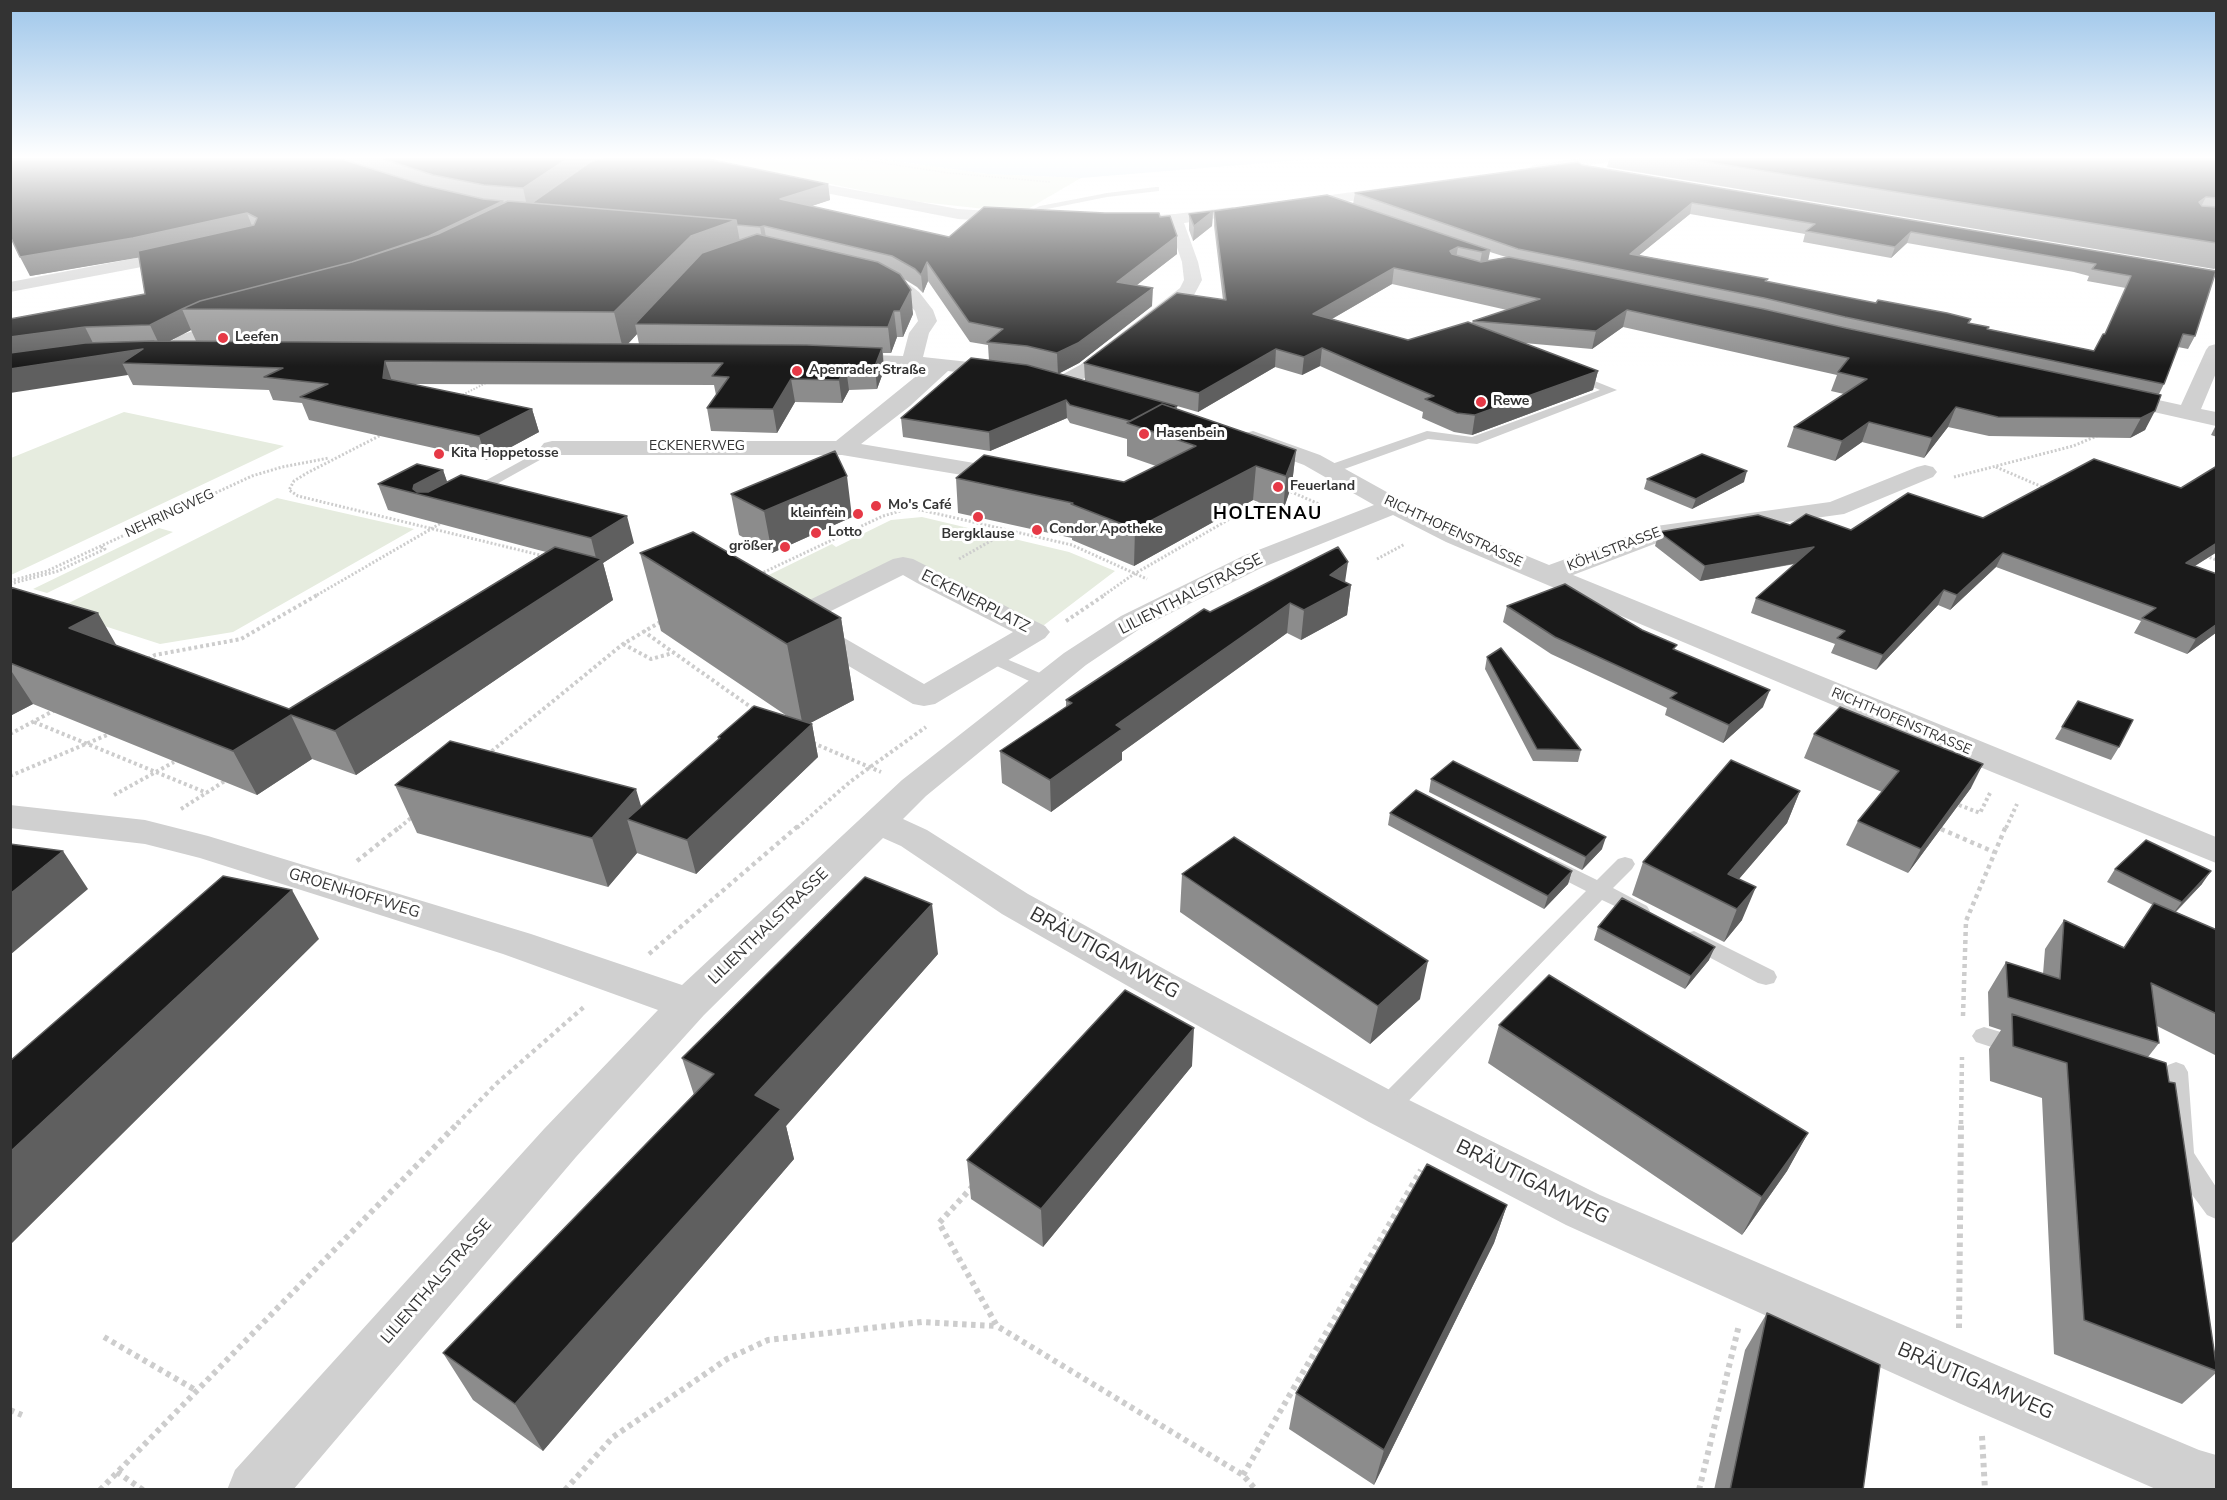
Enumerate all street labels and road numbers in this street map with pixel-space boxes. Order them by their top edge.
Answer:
street label: ECKENERWEG [649,439,745,455]
street label: NEHRINGWEG [123,486,217,542]
street label: RICHTHOFENSTRASSE [1381,493,1525,571]
street label: KÖHLSTRASSE [1565,524,1663,576]
street label: LILIENTHALSTRASSE [1116,550,1266,640]
street label: ECKENERPLATZ [918,566,1032,638]
street label: RICHTHOFENSTRASSE [1828,685,1974,759]
street label: GROENHOFFWEG [286,865,422,923]
street label: LILIENTHALSTRASSE [705,865,833,989]
street label: BRÄUTIGAMWEG [1025,903,1183,1005]
street label: BRÄUTIGAMWEG [1452,1136,1612,1230]
street label: LILIENTHALSTRASSE [378,1216,496,1348]
street label: BRÄUTIGAMWEG [1893,1338,2057,1426]

